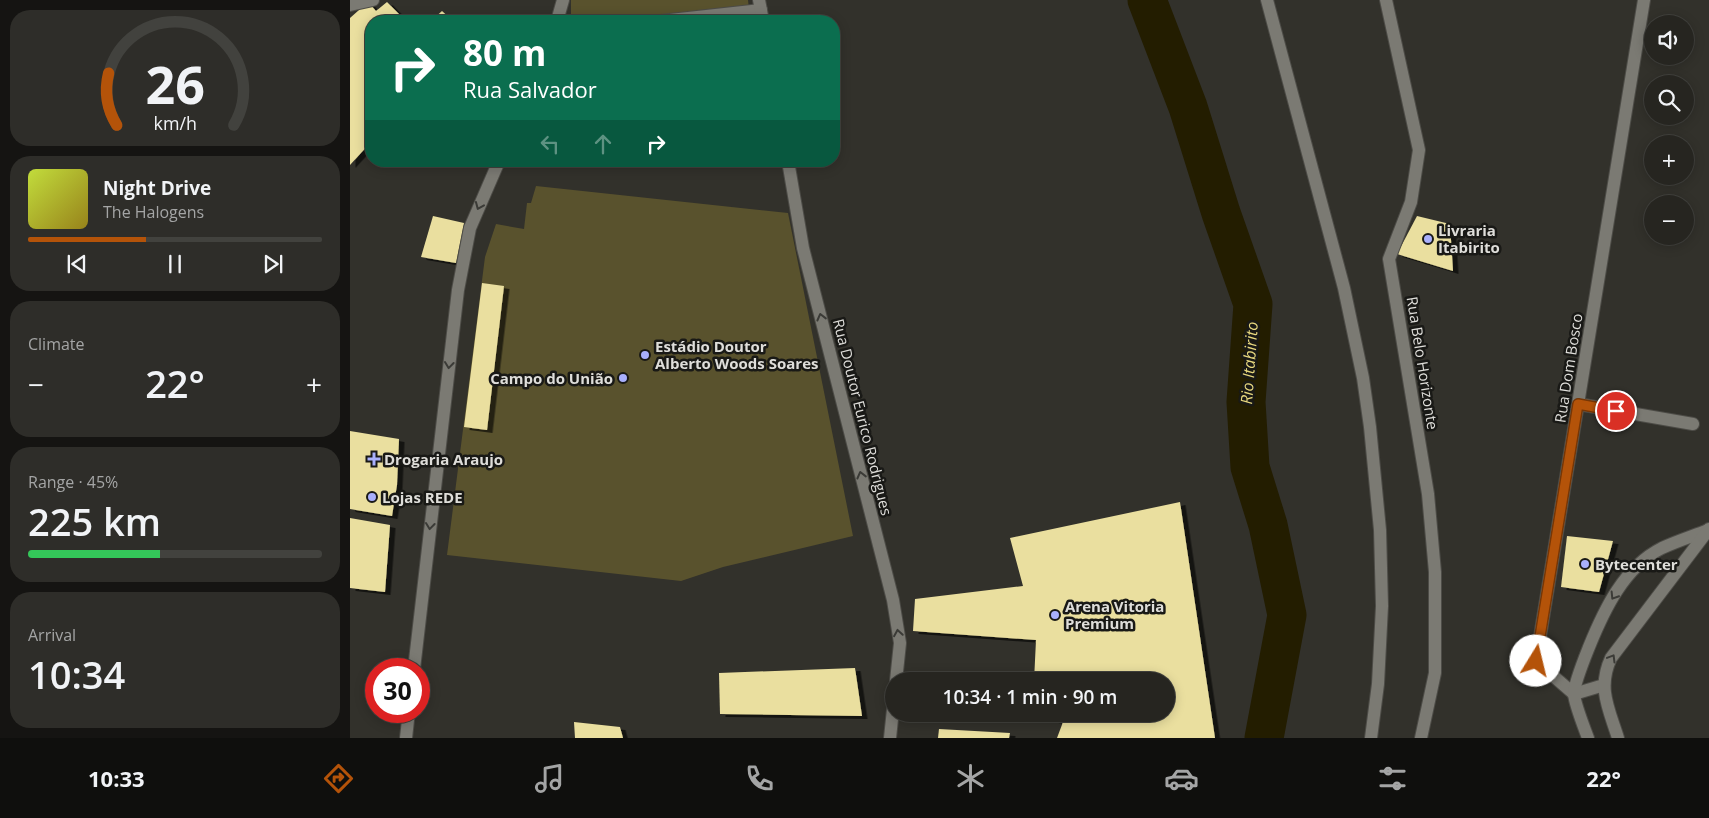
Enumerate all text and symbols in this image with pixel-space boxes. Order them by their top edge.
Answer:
map controls [1644,15,1694,245]
button: sound [1644,15,1694,65]
text: 80 m [463,29,546,76]
icon: right [380,35,445,100]
text: 26 [145,48,205,119]
text: Rua Salvador [463,74,597,104]
button: search [1644,75,1694,125]
text: km/h [153,111,197,135]
icon: left [536,130,564,158]
icon: ahead [589,130,617,158]
icon: right [642,130,670,158]
button: + [1644,135,1694,185]
text: Night Drive [103,175,211,201]
button: − [1644,195,1694,245]
text: The Halogens [103,201,204,223]
one-way arrow [475,201,486,210]
place label: Livraria Itabirito [1438,220,1500,257]
marker: Livraria Itabirito [1422,233,1434,245]
icon: previous [63,250,91,278]
icon: pause [161,250,189,278]
icon: next [259,250,287,278]
street label: Rua Belo Horizonte [1403,295,1443,431]
street label: Rua Dom Bosco [1549,312,1587,424]
one-way arrow [816,313,827,322]
street label: Rua Doutor Eurico Rodrigues [829,317,897,517]
water label: Rio Itabirito [1235,321,1263,405]
text: Climate [28,333,85,355]
place label: Estádio Doutor Alberto Woods Soares [655,336,818,373]
marker: Estádio Doutor Alberto Woods Soares [639,349,651,361]
text: 22° [145,357,205,409]
one-way arrow [444,361,455,369]
text: − [28,365,44,403]
text: + [306,365,322,403]
place label: Campo do União [490,368,613,388]
marker: Campo do União [617,372,629,384]
pin [1595,390,1637,432]
icon: arrive [1602,397,1630,425]
place label: Drogaria Araujo [384,449,503,469]
marker: Drogaria Araujo [368,453,380,465]
one-way arrow [856,470,867,479]
text: Range · 45% [28,471,118,493]
place label: Lojas REDE [382,487,463,507]
marker: Lojas REDE [366,491,378,503]
text: 225 km [28,495,161,547]
one-way arrow [425,523,436,531]
place label: Bytecenter [1595,554,1678,574]
marker: Bytecenter [1579,558,1591,570]
one-way arrow [1610,591,1620,600]
place label: Arena Vitoria Premium [1065,596,1164,633]
marker: Arena Vitoria Premium [1049,609,1061,621]
text: Arrival [28,624,76,646]
one-way arrow [893,628,904,636]
position arrow [1509,634,1561,686]
text: 10:34 [28,648,125,700]
one-way arrow [1605,655,1615,664]
speed limit sign: 30 [365,658,430,723]
text: 10:34 · 1 min · 90 m [943,684,1117,710]
icon: directions [321,761,356,796]
icon: music [532,761,567,796]
icon: phone [742,761,777,796]
icon: climate [953,761,988,796]
icon: car [1164,761,1199,796]
icon: filters [1375,761,1410,796]
text: 10:33 [88,763,145,793]
text: 22° [1586,763,1621,793]

